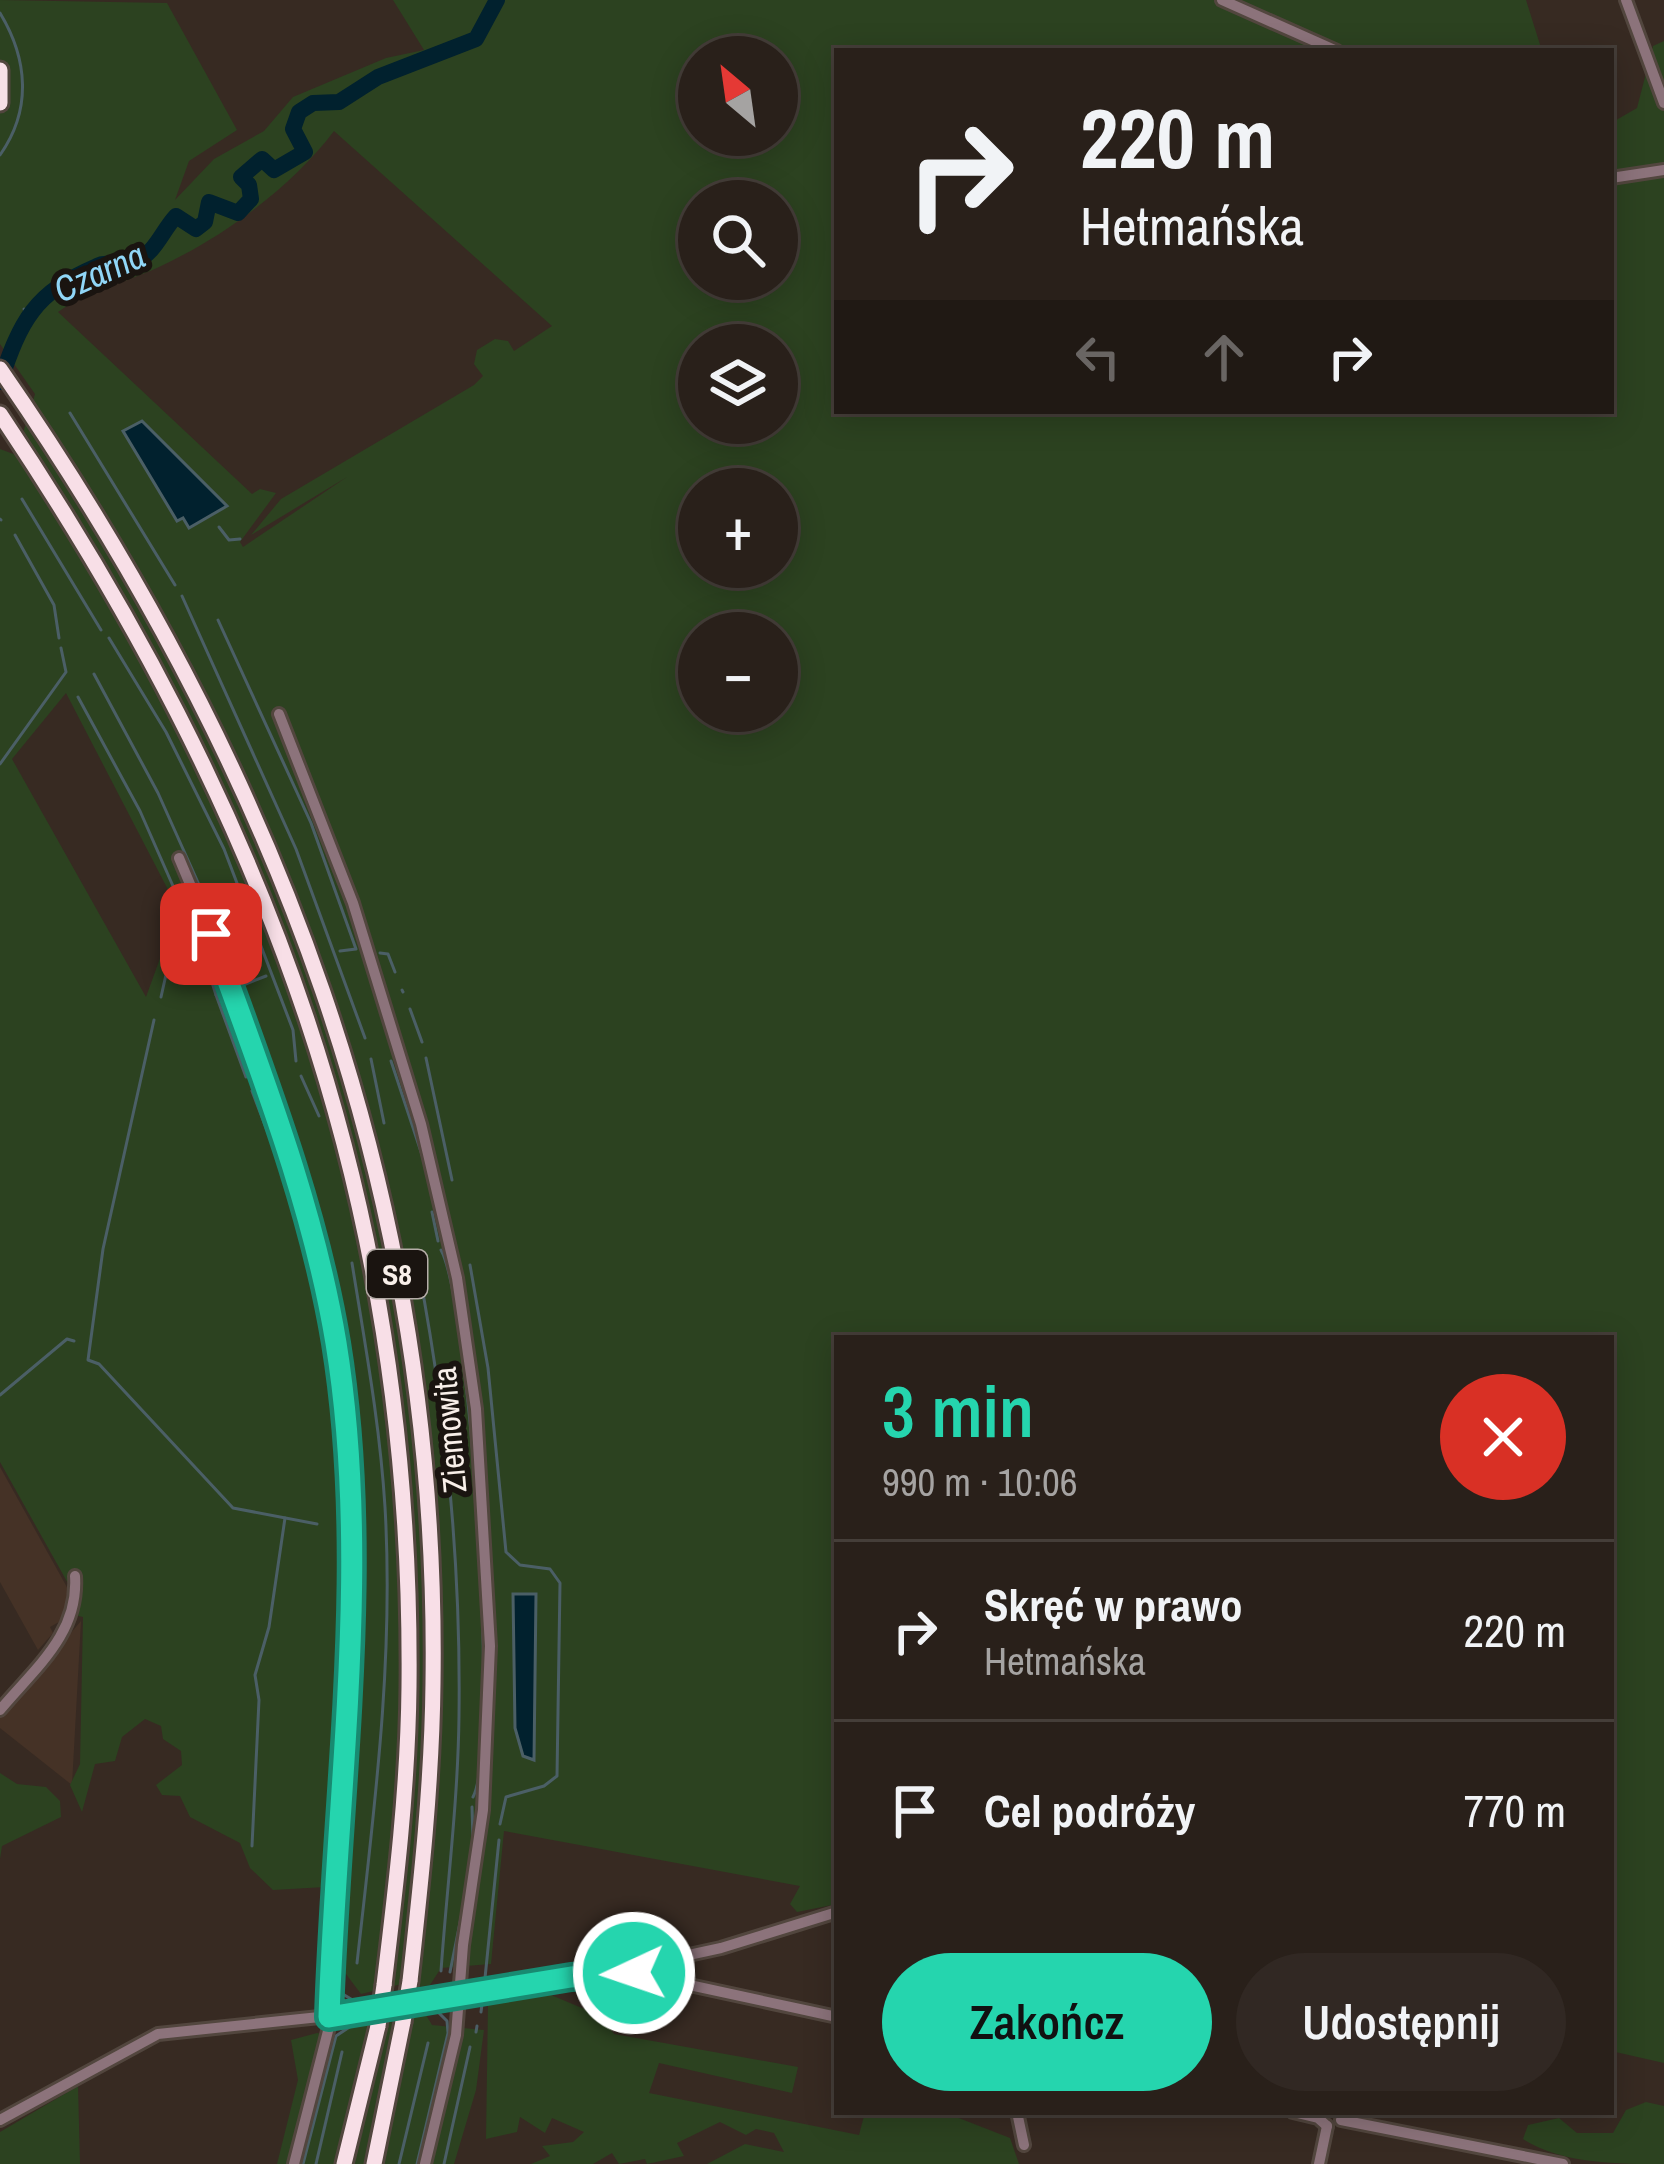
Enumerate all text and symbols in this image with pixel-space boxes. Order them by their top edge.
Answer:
north arrow [678,36,798,156]
map controls [678,36,798,732]
text: 220 m [1080,81,1275,194]
icon: right [882,96,1038,252]
button: search [678,180,798,300]
text: Hetmańska [1080,189,1304,262]
water label: Czarna [46,231,152,313]
button: layers [678,324,798,444]
icon: left [1065,324,1131,390]
icon: ahead [1191,324,1257,390]
icon: right [1317,324,1383,390]
button: + [678,468,798,588]
button: − [678,612,798,732]
pin [160,883,262,985]
icon: arrive [178,901,244,967]
road number: S8 [367,1250,427,1298]
text: 3 min [882,1362,1034,1459]
street label: Ziemowita [422,1365,476,1495]
button: close [1440,1374,1566,1500]
text: 990 m · 10:06 [882,1456,1078,1508]
text: Skręć w prawo [984,1574,1242,1635]
icon: right [882,1598,948,1664]
text: 220 m [1463,1600,1566,1661]
text: Hetmańska [984,1635,1146,1687]
icon: arrive [882,1778,948,1844]
text: Cel podróży [984,1780,1195,1841]
text: 770 m [1463,1780,1566,1841]
position arrow [571,1910,697,2036]
button: Zakończ [882,1953,1212,2091]
button: Udostępnij [1236,1953,1566,2091]

